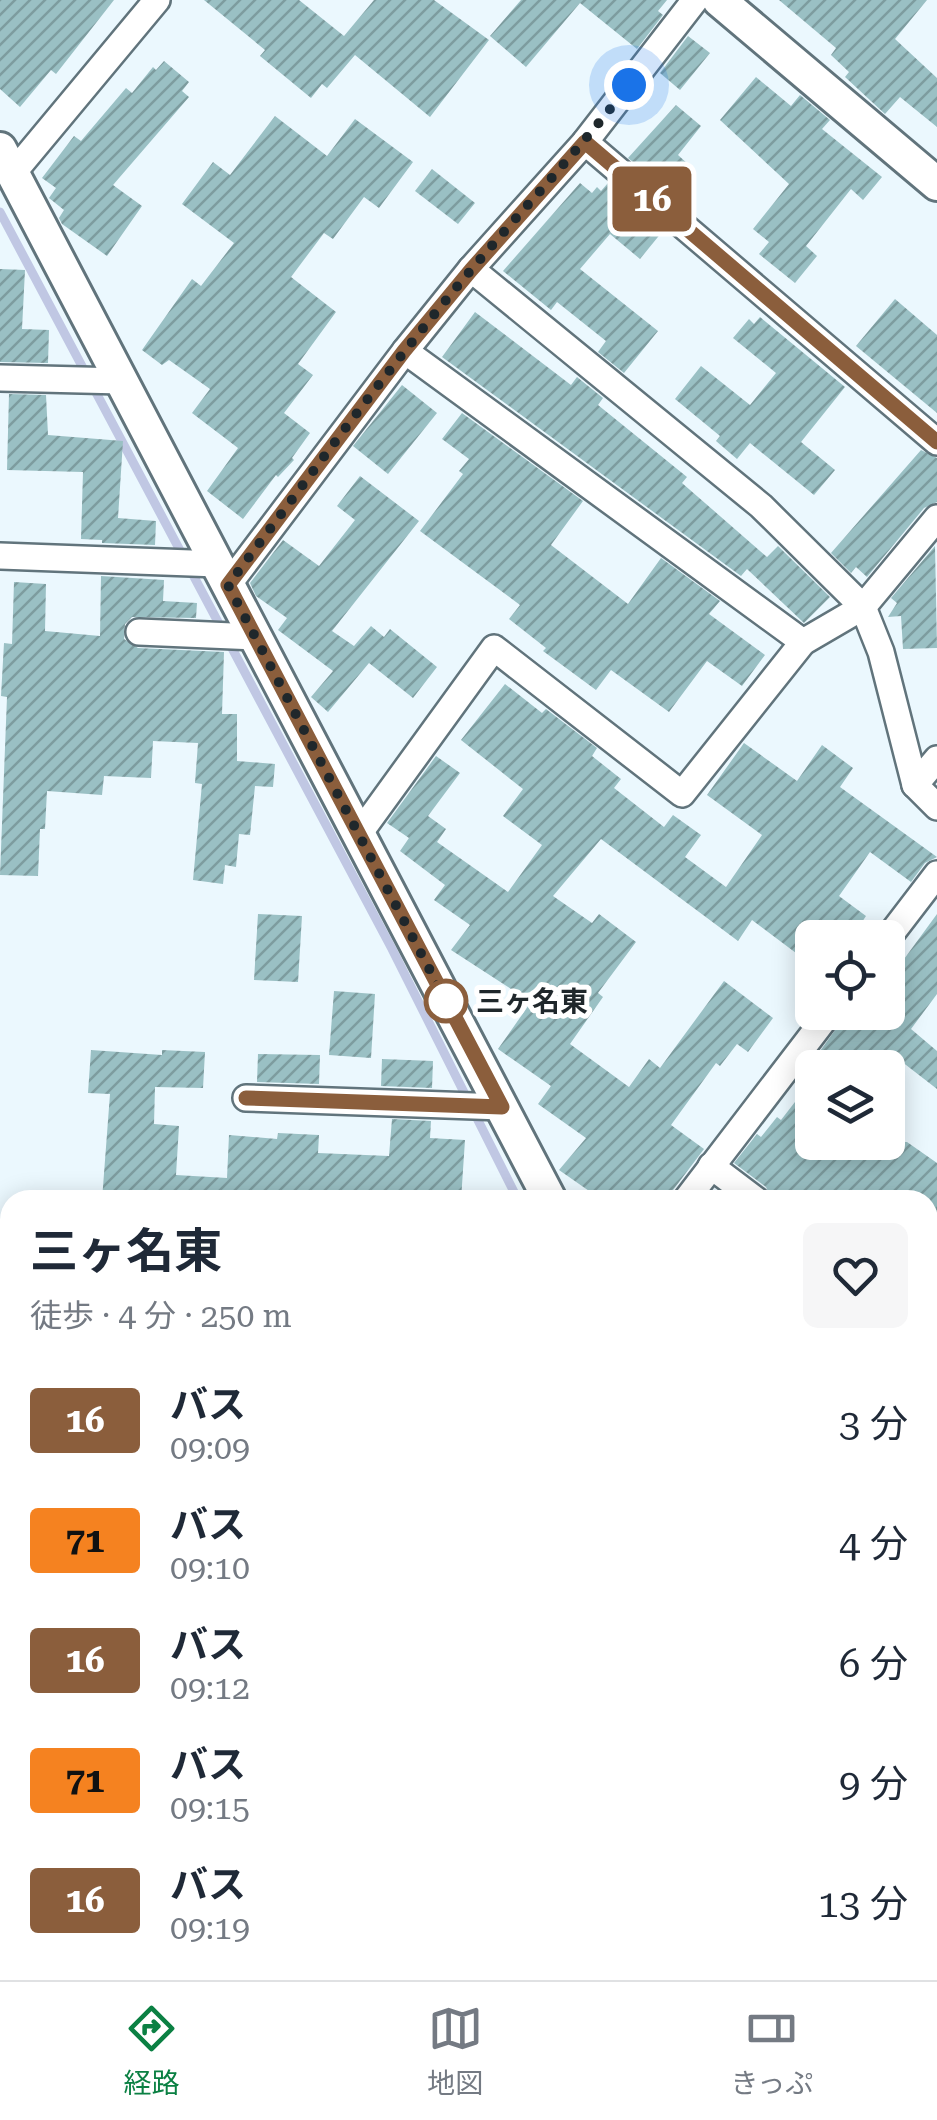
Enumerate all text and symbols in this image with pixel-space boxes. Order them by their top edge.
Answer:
your location [604,60,654,110]
line badge: 16 [607,166,697,232]
text: 16 [632,179,672,220]
map controls [795,920,905,1160]
button: locate [795,920,905,1030]
marker: 三ヶ名東 [425,980,467,1022]
place label: 三ヶ名東 [476,985,588,1018]
button: layers [795,1050,905,1160]
button: heart [803,1223,908,1328]
text: 三ヶ名東 [30,1224,222,1280]
text: 徒歩 · 4 分 · 250 m [30,1297,292,1335]
text: バス [170,1383,246,1427]
text: 16 [65,1400,105,1441]
text: 3 分 [839,1402,908,1446]
text: 09:09 [170,1429,250,1467]
text: バス [170,1503,246,1547]
text: 71 [65,1520,105,1561]
text: 4 分 [839,1522,908,1566]
text: 09:10 [170,1549,250,1587]
text: バス [170,1623,246,1667]
text: 16 [65,1640,105,1681]
text: 6 分 [839,1642,908,1686]
text: 09:12 [170,1669,250,1707]
text: バス [170,1743,246,1787]
text: 71 [65,1760,105,1801]
text: 9 分 [839,1762,908,1806]
text: 09:15 [170,1789,250,1827]
text: バス [170,1863,246,1907]
text: 16 [65,1880,105,1921]
text: 13 分 [818,1882,908,1926]
text: 09:19 [170,1909,250,1947]
tab: 経路 [124,2001,180,2101]
tab: 地図 [427,2001,483,2101]
tab: きっぷ [730,2001,813,2101]

